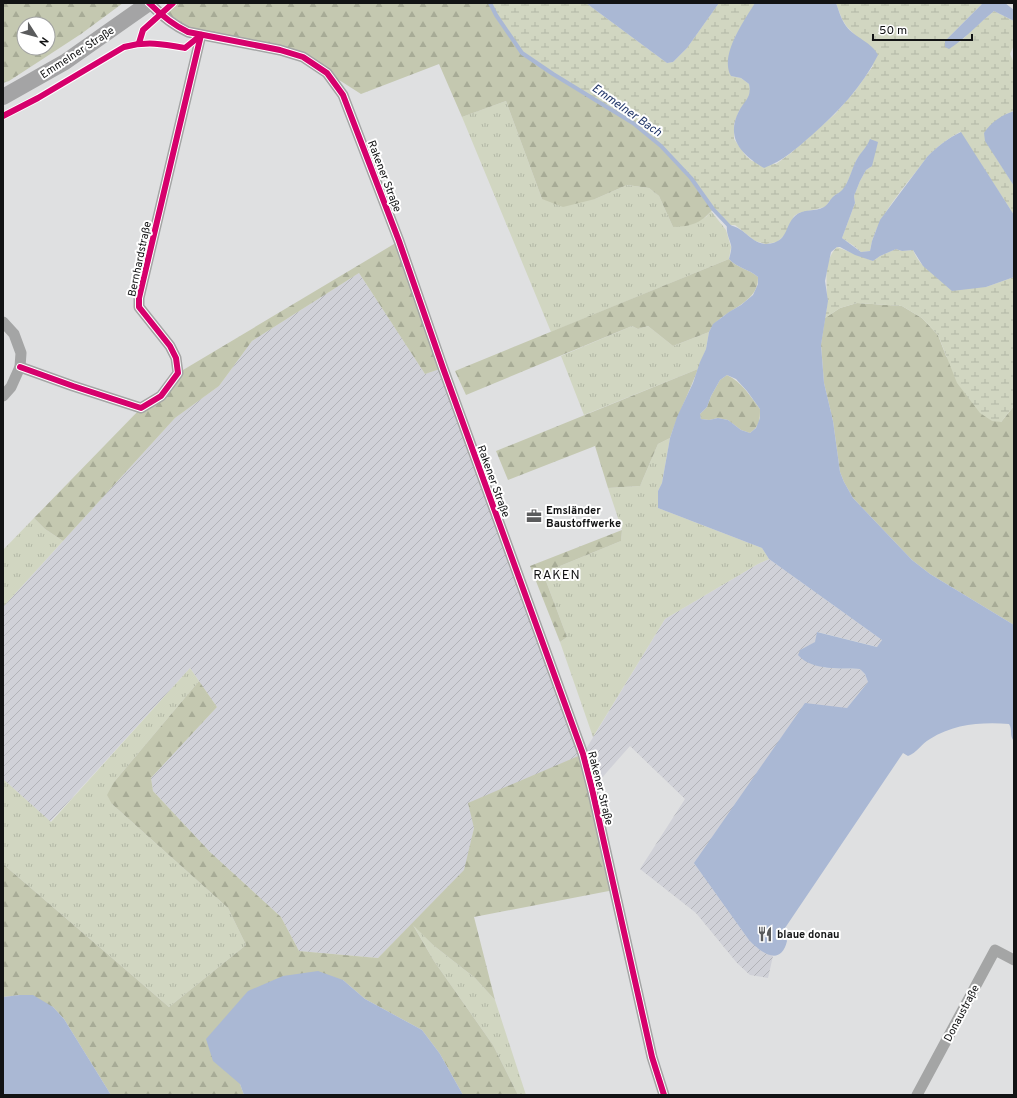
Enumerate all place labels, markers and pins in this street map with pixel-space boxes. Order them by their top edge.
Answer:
place label: Emsländer Baustoffwerke [546,504,621,531]
office icon: Emsländer Baustoffwerke [525,507,543,525]
restaurant icon: blaue donau [756,925,774,943]
place label: blaue donau [777,928,840,942]

